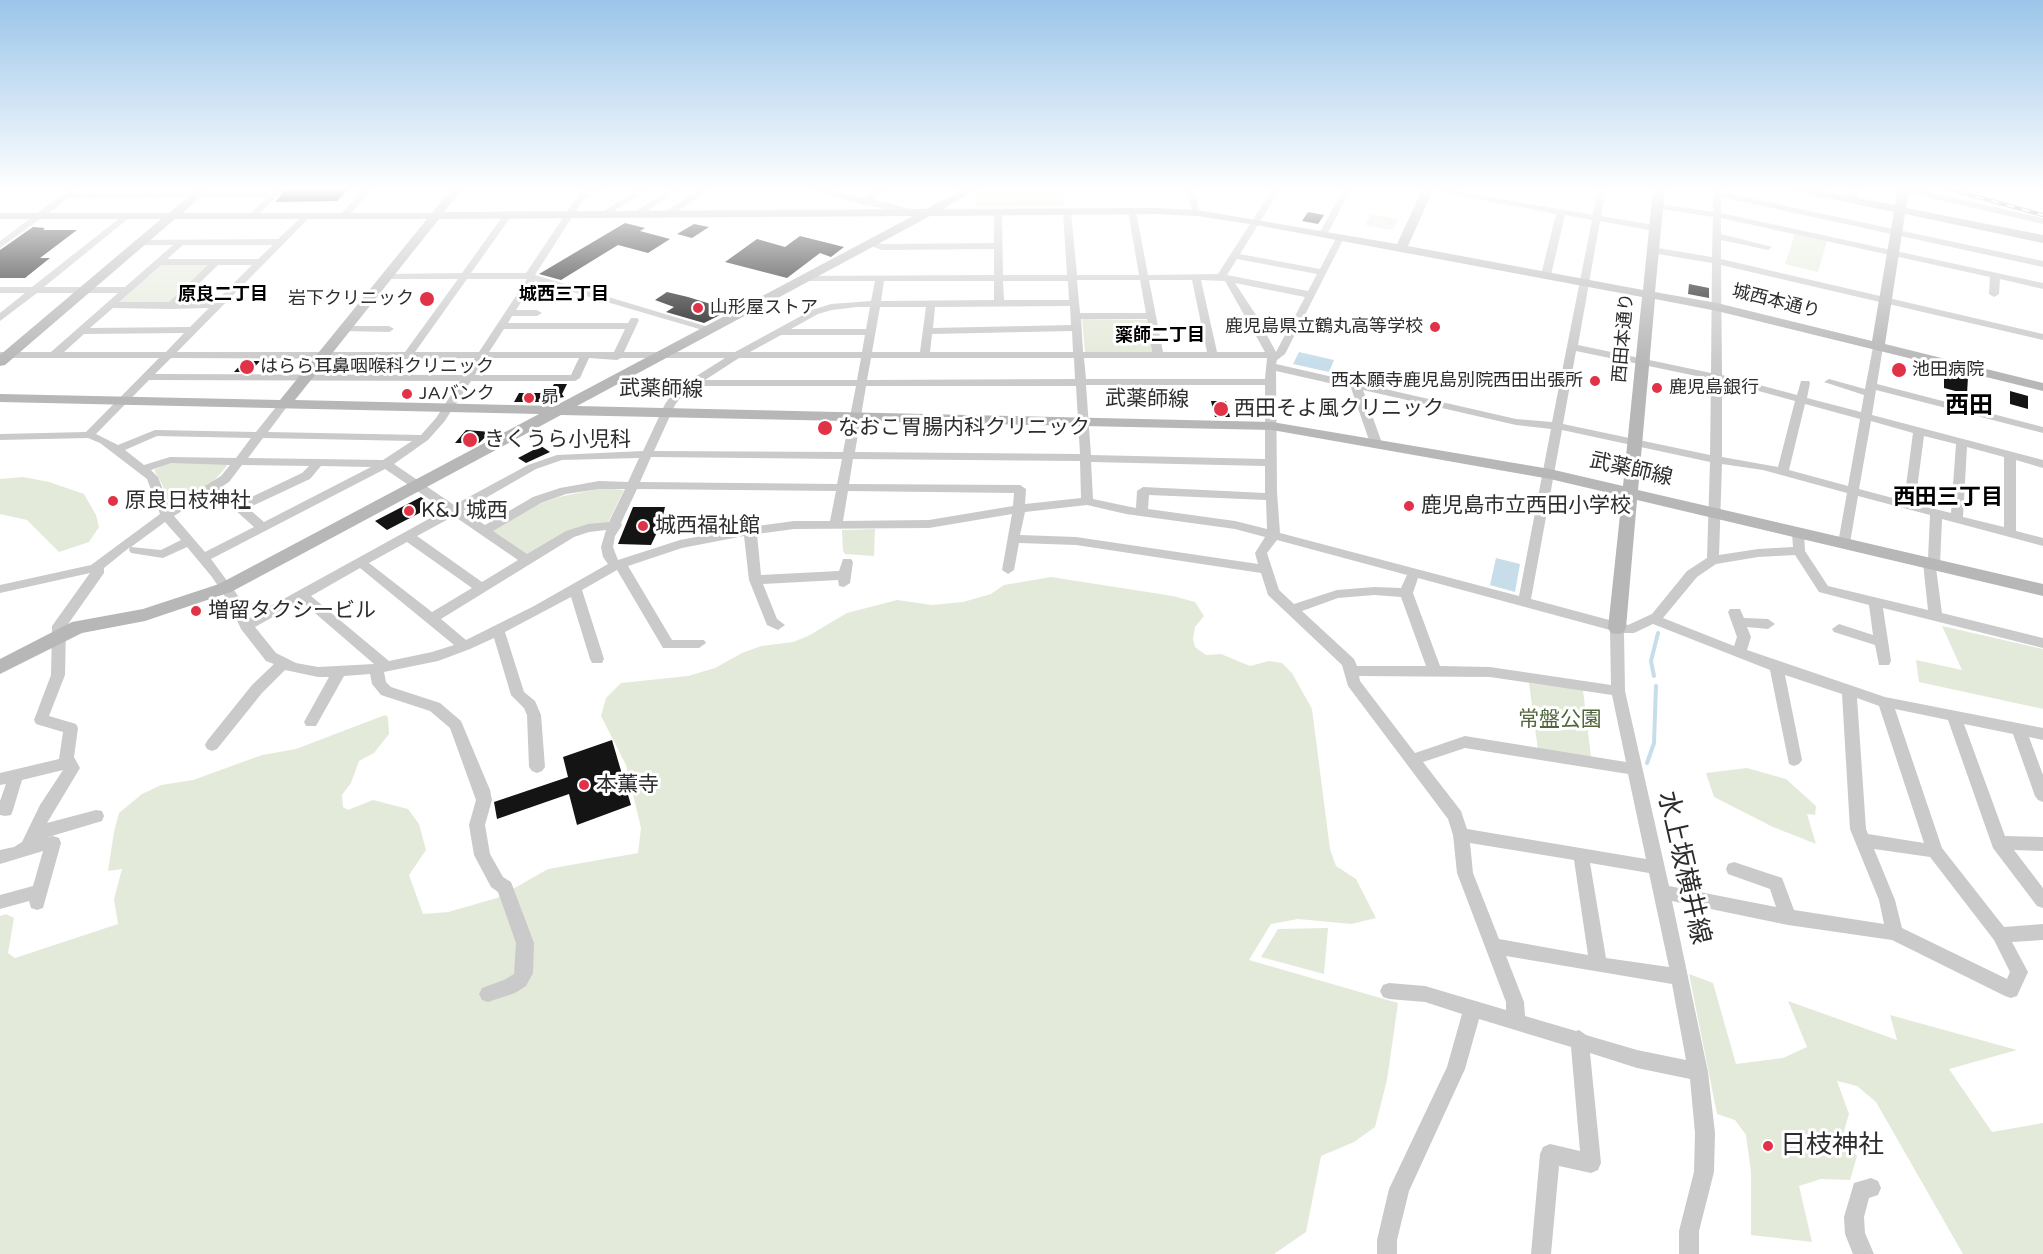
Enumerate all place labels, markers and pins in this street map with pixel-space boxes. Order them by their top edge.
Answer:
place label: 岩下クリニック [288,288,414,310]
marker: 岩下クリニック [418,290,436,308]
place label: 山形屋ストア [710,297,818,319]
marker: 山形屋ストア [691,301,705,315]
place label: 鹿児島県立鶴丸高等学校 [1225,316,1423,338]
marker: 鹿児島県立鶴丸高等学校 [1428,320,1442,334]
place label: はらら耳鼻咽喉科クリニック [260,356,494,378]
marker: はらら耳鼻咽喉科クリニック [238,358,256,376]
place label: 池田病院 [1912,359,1984,381]
marker: 池田病院 [1890,361,1908,379]
place label: 西本願寺鹿児島別院西田出張所 [1331,370,1583,392]
marker: 西本願寺鹿児島別院西田出張所 [1588,374,1602,388]
place label: 鹿児島銀行 [1669,377,1759,399]
marker: 鹿児島銀行 [1650,381,1664,395]
place label: JAバンク [419,383,495,405]
marker: JAバンク [400,387,414,401]
place label: 昴 [541,387,559,409]
marker: 昴 [522,391,536,405]
place label: 西田そよ風クリニック [1234,396,1444,422]
marker: 西田そよ風クリニック [1212,400,1230,418]
place label: なおこ胃腸内科クリニック [838,415,1090,441]
marker: なおこ胃腸内科クリニック [816,419,834,437]
place label: きくうら小児科 [484,427,631,453]
marker: きくうら小児科 [461,431,479,449]
place label: 原良日枝神社 [125,488,251,514]
place label: 鹿児島市立西田小学校 [1421,493,1631,519]
marker: 原良日枝神社 [106,494,120,508]
place label: K&J 城西 [421,498,508,524]
marker: 鹿児島市立西田小学校 [1402,499,1416,513]
marker: K&J 城西 [402,504,416,518]
place label: 城西福祉館 [655,513,760,539]
marker: 城西福祉館 [636,519,650,533]
place label: 増留タクシービル [208,598,376,624]
marker: 増留タクシービル [189,604,203,618]
place label: 本薫寺 [596,772,659,798]
marker: 本薫寺 [577,778,591,792]
place label: 日枝神社 [1780,1130,1884,1162]
marker: 日枝神社 [1761,1139,1775,1153]

